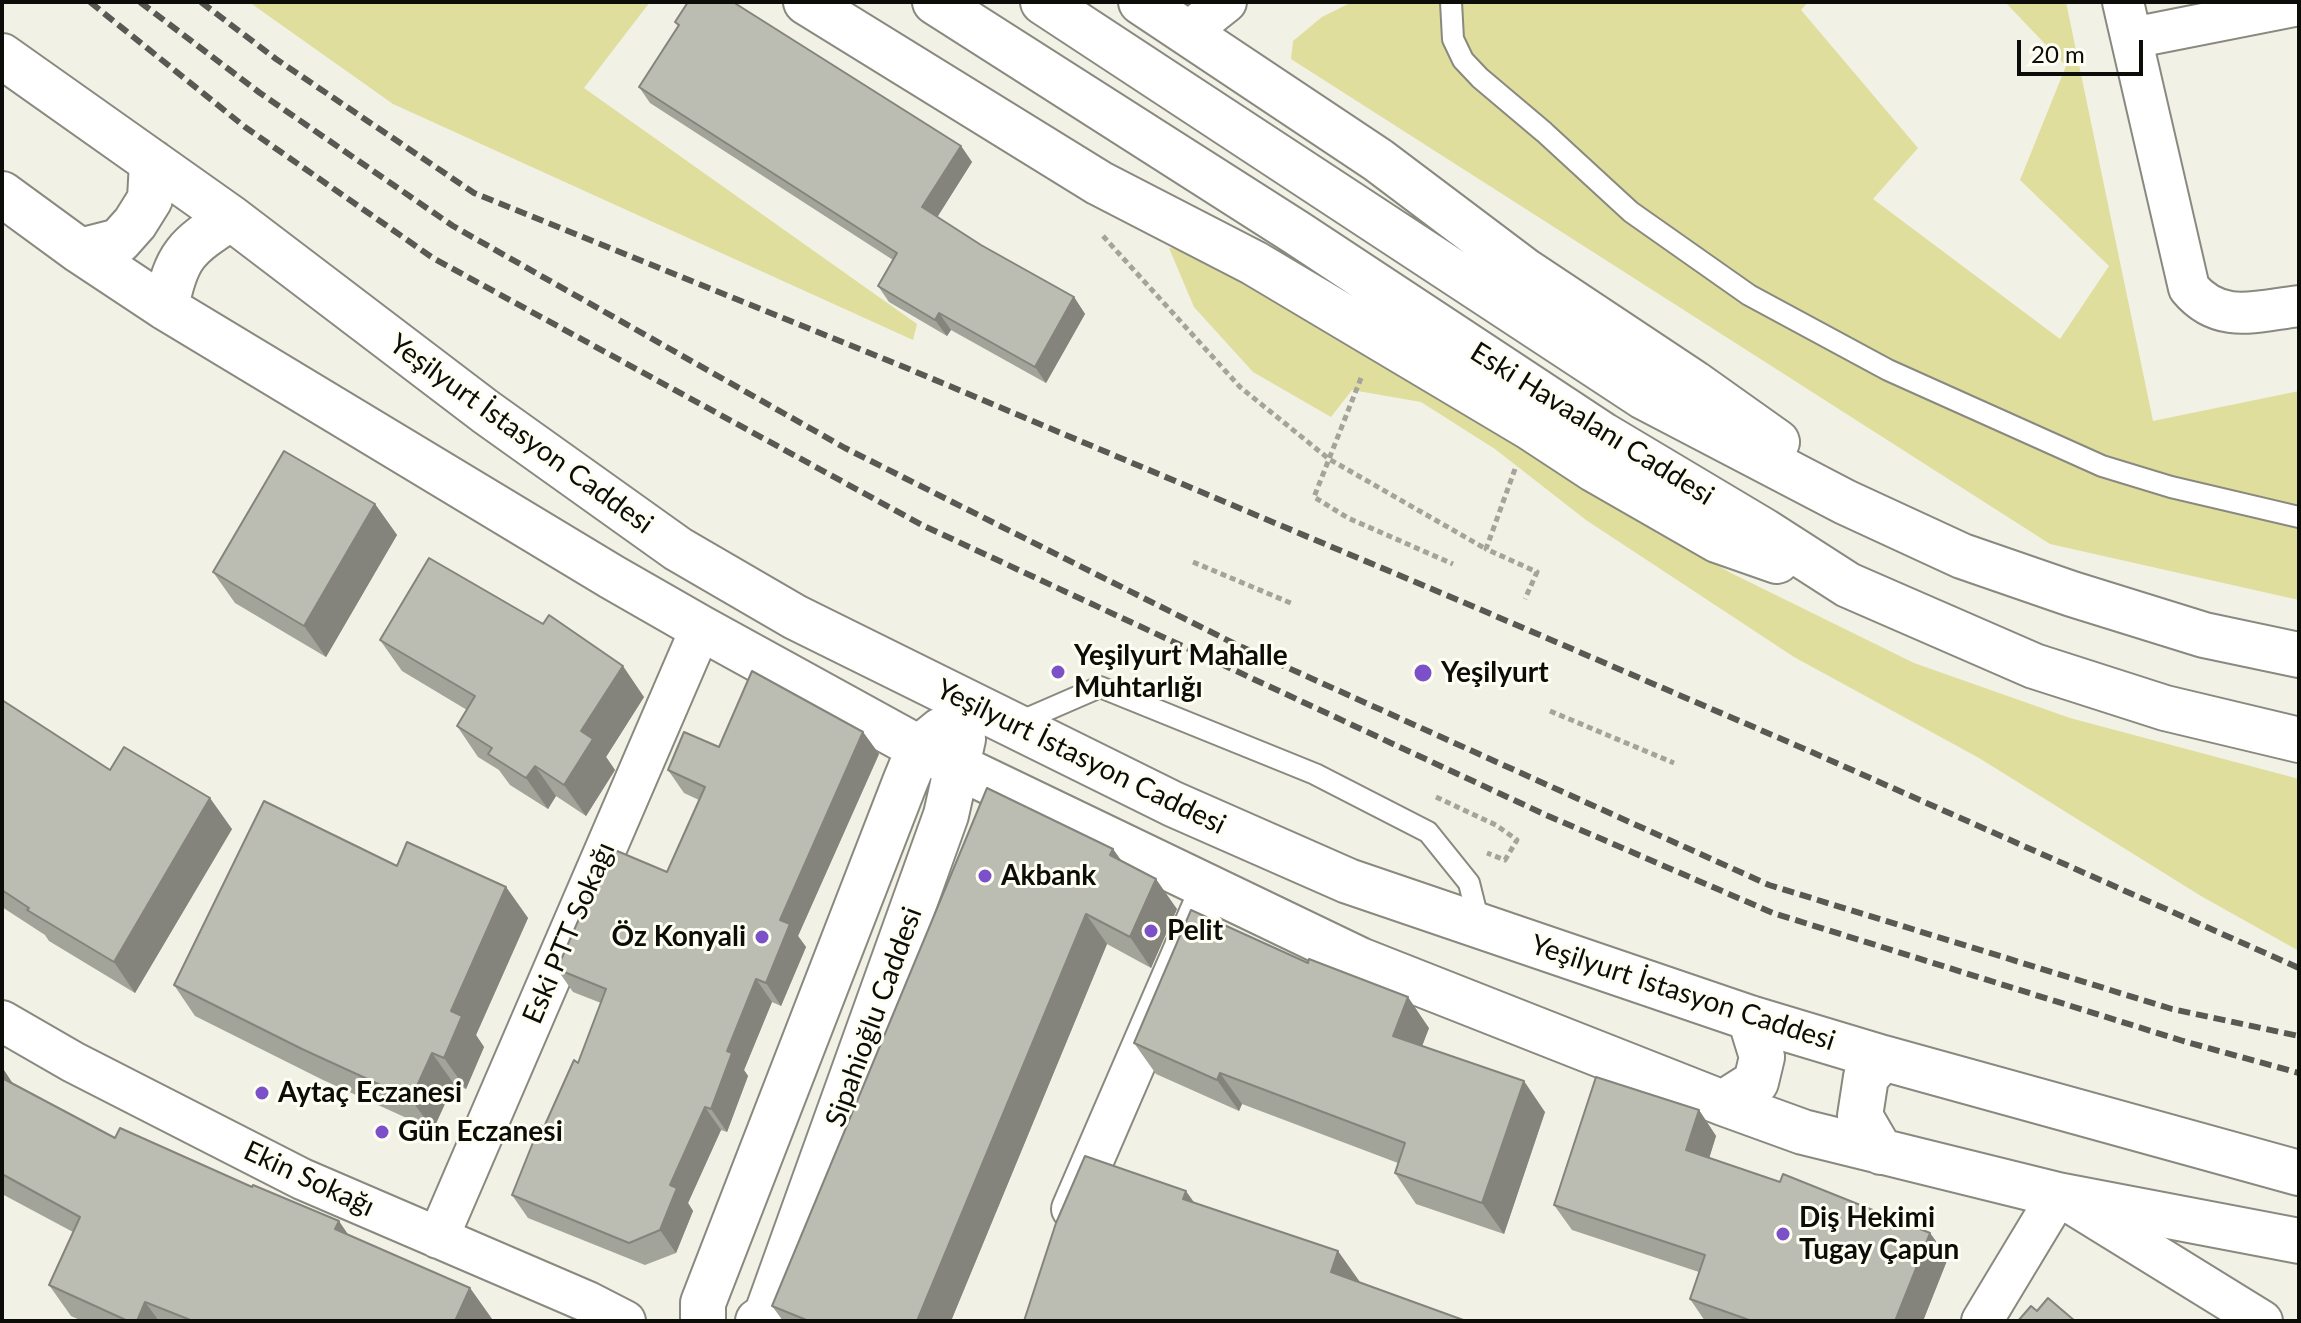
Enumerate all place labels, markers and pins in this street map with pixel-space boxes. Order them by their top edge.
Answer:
place label: Yeşilyurt Mahalle Muhtarlığı [1074,639,1288,705]
place label: Yeşilyurt [1441,656,1549,690]
marker: Yeşilyurt [1412,662,1434,684]
marker: Yeşilyurt Mahalle Muhtarlığı [1049,663,1067,681]
place label: Akbank [1001,859,1096,893]
marker: Akbank [976,867,994,885]
place label: Pelit [1167,914,1223,948]
place label: Öz Konyali [612,920,746,954]
marker: Pelit [1142,922,1160,940]
marker: Öz Konyali [753,928,771,946]
place label: Aytaç Eczanesi [278,1076,462,1110]
marker: Aytaç Eczanesi [253,1084,271,1102]
place label: Gün Eczanesi [398,1115,563,1149]
marker: Gün Eczanesi [373,1123,391,1141]
place label: Diş Hekimi Tugay Çapun [1799,1201,1959,1267]
marker: Diş Hekimi Tugay Çapun [1774,1225,1792,1243]

